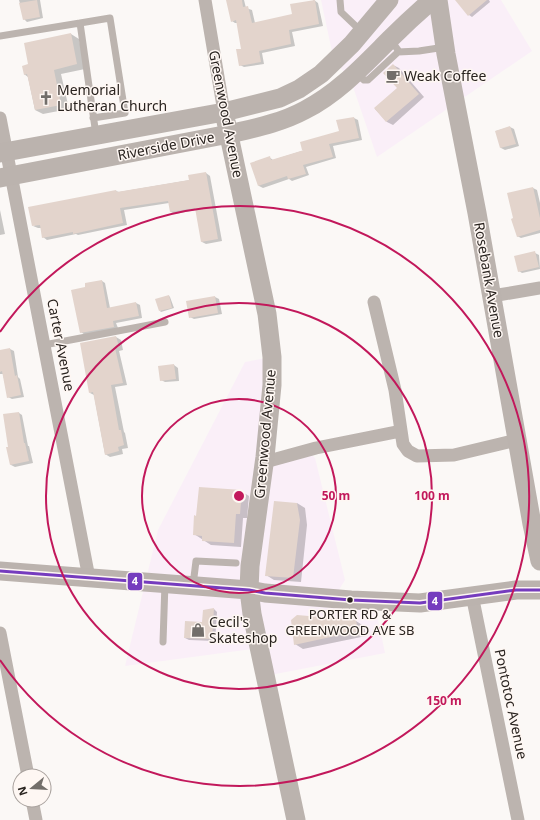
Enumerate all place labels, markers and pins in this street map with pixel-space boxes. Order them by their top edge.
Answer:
place label: Weak Coffee [404,66,486,85]
cafe icon: Weak Coffee [385,68,401,84]
place label: Memorial Lutheran Church [57,80,167,115]
church icon: Memorial Lutheran Church [38,90,54,106]
centre of rings [232,489,246,503]
marker: PORTER RD & GREENWOOD AVE SB [345,595,355,605]
place label: PORTER RD & GREENWOOD AVE SB [286,605,414,639]
place label: Cecil's Skateshop [209,612,277,647]
shop icon: Cecil's Skateshop [190,622,206,638]

